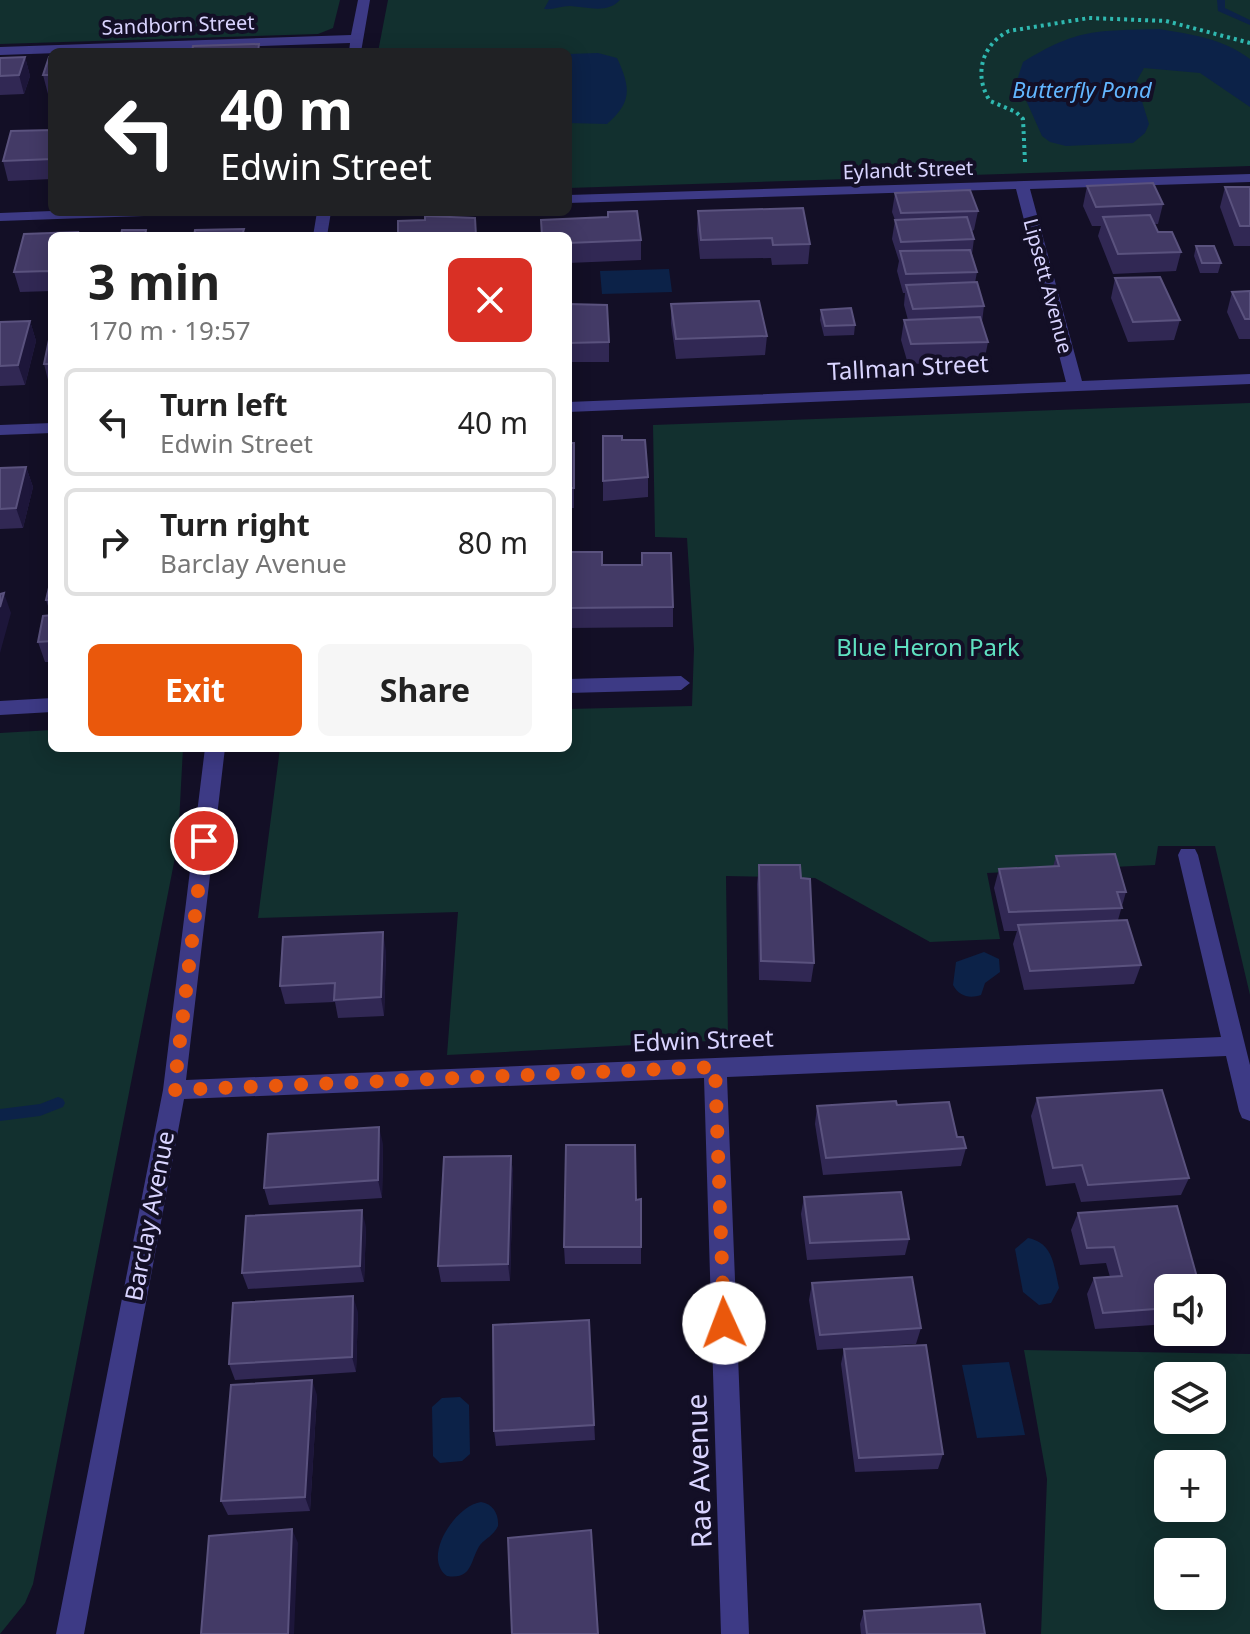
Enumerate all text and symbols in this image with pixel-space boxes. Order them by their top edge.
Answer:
street label: Sandborn Street [101,8,255,41]
text: 40 m [220,70,353,146]
water label: Butterfly Pond [1012,74,1153,104]
icon: left [88,80,192,184]
text: Edwin Street [220,142,432,191]
street label: Eylandt Street [842,154,974,185]
street label: Lipsett Avenue [1017,215,1079,356]
text: 3 min [88,249,220,314]
button: close [448,258,532,342]
text: 170 m · 19:57 [88,312,251,348]
street label: Tallman Street [827,346,990,387]
text: Turn left [160,384,288,425]
icon: left [92,400,136,444]
text: 40 m [458,402,528,443]
text: Edwin Street [160,425,313,461]
text: Turn right [160,504,310,545]
icon: right [92,520,136,564]
text: 80 m [458,522,528,563]
text: Barclay Avenue [160,545,347,581]
park label: Blue Heron Park [836,630,1020,663]
button: Exit [88,644,302,736]
button: Share [318,644,532,736]
pin [170,807,238,875]
icon: arrive [182,819,226,863]
street label: Edwin Street [632,1021,774,1058]
street label: Barclay Avenue [116,1128,181,1303]
map controls [1154,1274,1226,1610]
button: sound [1154,1274,1226,1346]
position arrow [682,1281,766,1365]
button: layers [1154,1362,1226,1434]
street label: Rae Avenue [676,1393,720,1549]
button: + [1154,1450,1226,1522]
button: − [1154,1538,1226,1610]

